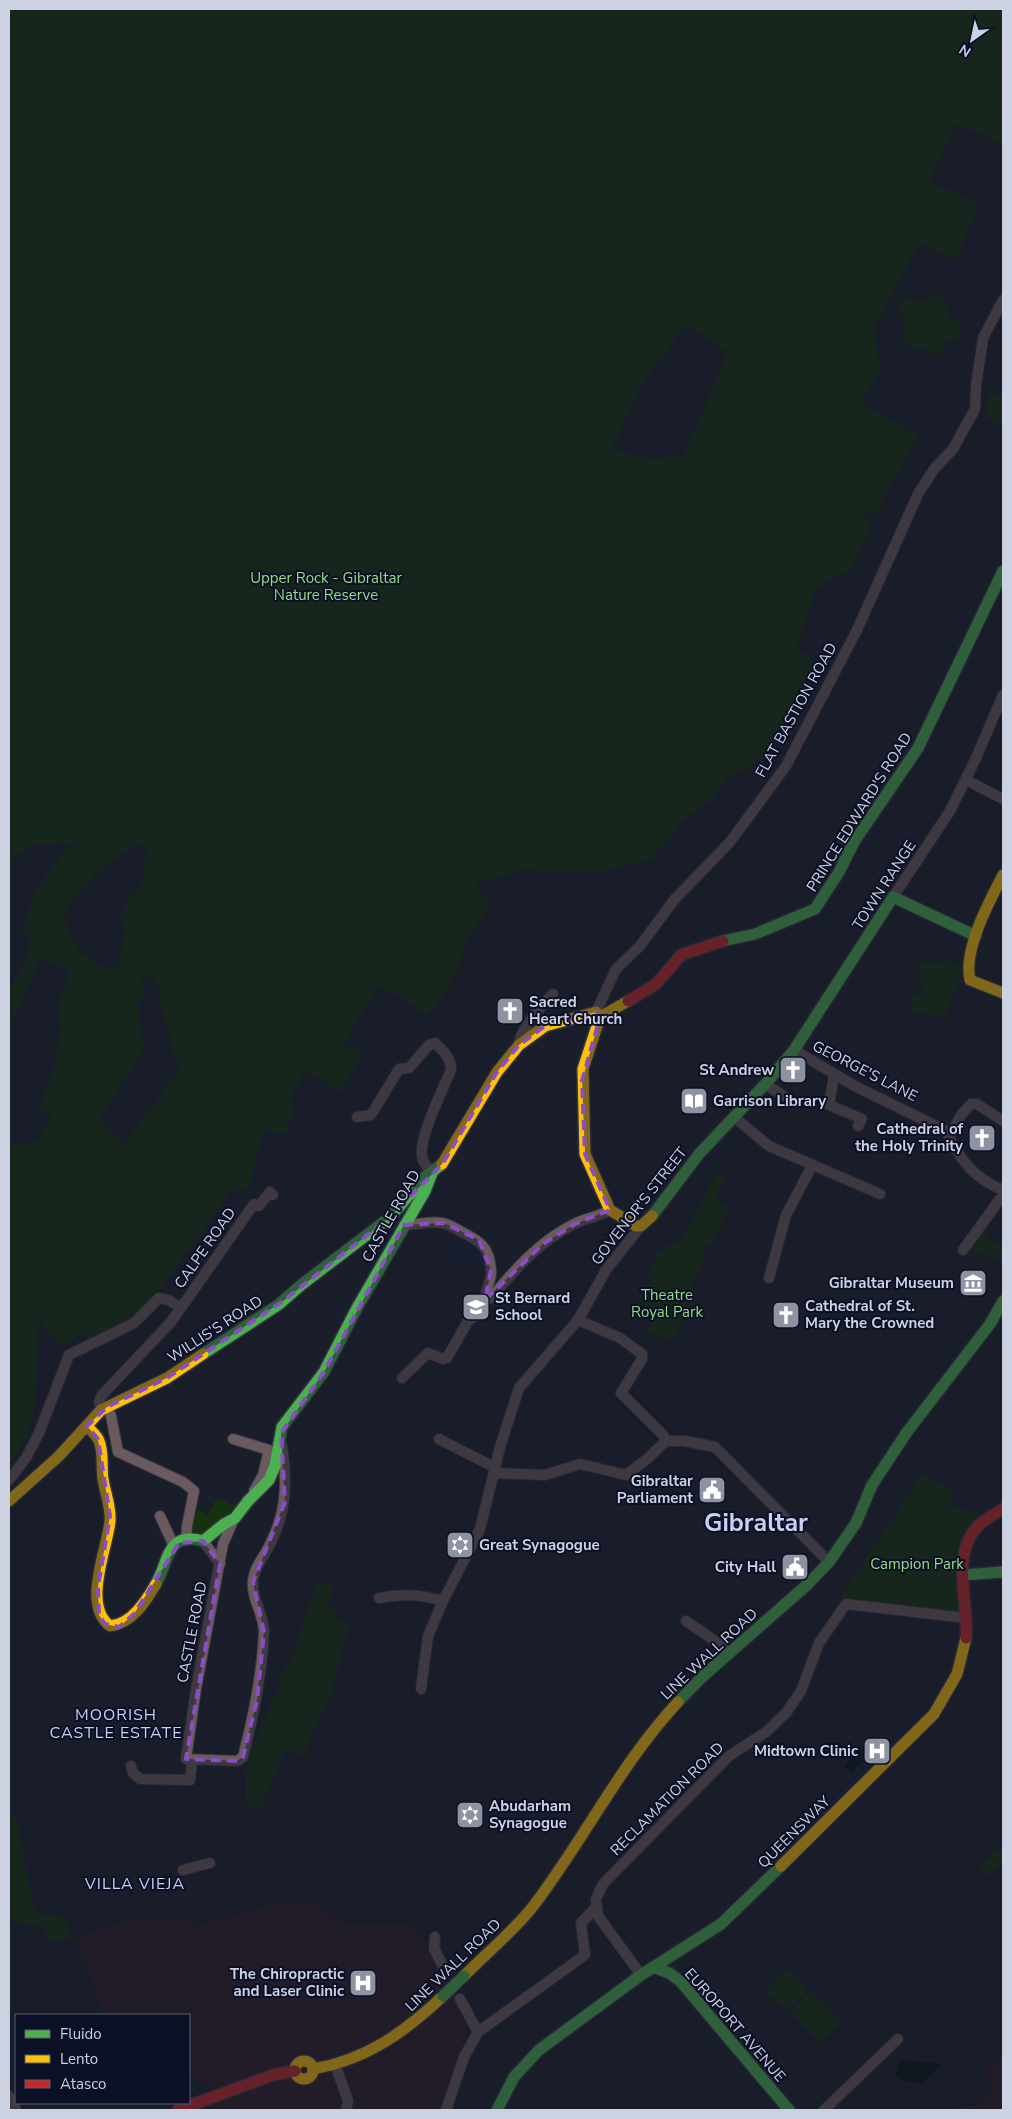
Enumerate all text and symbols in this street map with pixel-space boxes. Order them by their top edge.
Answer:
north arrow [947,15,997,65]
text: N [956,40,975,61]
park label: Upper Rock - Gibraltar Nature Reserve [250,568,402,605]
street label: FLAT BASTION ROAD [751,639,841,781]
street label: PRINCE EDWARD'S ROAD [802,729,916,895]
street label: TOWN RANGE [848,837,920,933]
place label: Sacred Heart Church [529,992,622,1029]
church icon: Sacred Heart Church [495,996,525,1026]
street label: GEORGE'S LANE [809,1036,921,1106]
church icon: St Andrew [778,1055,808,1085]
place label: St Andrew [699,1060,774,1080]
library icon: Garrison Library [679,1086,709,1116]
place label: Garrison Library [713,1091,826,1111]
place label: Cathedral of the Holy Trinity [855,1119,964,1156]
church icon: Cathedral of the Holy Trinity [967,1123,997,1153]
street label: GOVENOR'S STREET [587,1143,691,1269]
street label: CASTLE ROAD [357,1166,425,1266]
street label: CALPE ROAD [170,1204,240,1292]
museum icon: Gibraltar Museum [958,1268,988,1298]
place label: Gibraltar Museum [829,1273,954,1293]
park label: Theatre Royal Park [631,1285,703,1322]
place label: St Bernard School [495,1288,570,1325]
street label: WILLIS’S ROAD [164,1291,266,1367]
school or university icon: St Bernard School [461,1292,491,1322]
place label: Cathedral of St. Mary the Crowned [805,1296,934,1333]
church icon: Cathedral of St. Mary the Crowned [771,1300,801,1330]
place label: Gibraltar Parliament [617,1471,693,1508]
public building icon: Gibraltar Parliament [697,1475,727,1505]
district label: Gibraltar [704,1506,808,1540]
synagogue icon: Great Synagogue [445,1530,475,1560]
place label: Great Synagogue [479,1535,600,1555]
public building icon: City Hall [780,1552,810,1582]
park label: Campion Park [870,1554,964,1574]
place label: City Hall [715,1557,776,1577]
street label: CASTLE ROAD [172,1580,212,1684]
street label: LINE WALL ROAD [656,1604,762,1704]
district label: MOORISH CASTLE ESTATE [50,1704,183,1744]
hospital icon: Midtown Clinic [862,1736,892,1766]
street label: RECLAMATION ROAD [606,1738,728,1860]
place label: Midtown Clinic [754,1741,858,1761]
street label: QUEENSWAY [753,1791,835,1873]
place label: Abudarham Synagogue [489,1796,571,1833]
synagogue icon: Abudarham Synagogue [455,1800,485,1830]
district label: VILLA VIEJA [84,1873,185,1895]
street label: LINE WALL ROAD [401,1914,505,2016]
place label: The Chiropractic and Laser Clinic [230,1964,344,2001]
street label: EUROPORT AVENUE [680,1964,790,2086]
hospital icon: The Chiropractic and Laser Clinic [348,1968,378,1998]
legend [15,2014,190,2104]
text: Fluido [60,2024,102,2044]
text: Lento [60,2049,98,2069]
text: Atasco [60,2074,106,2094]

